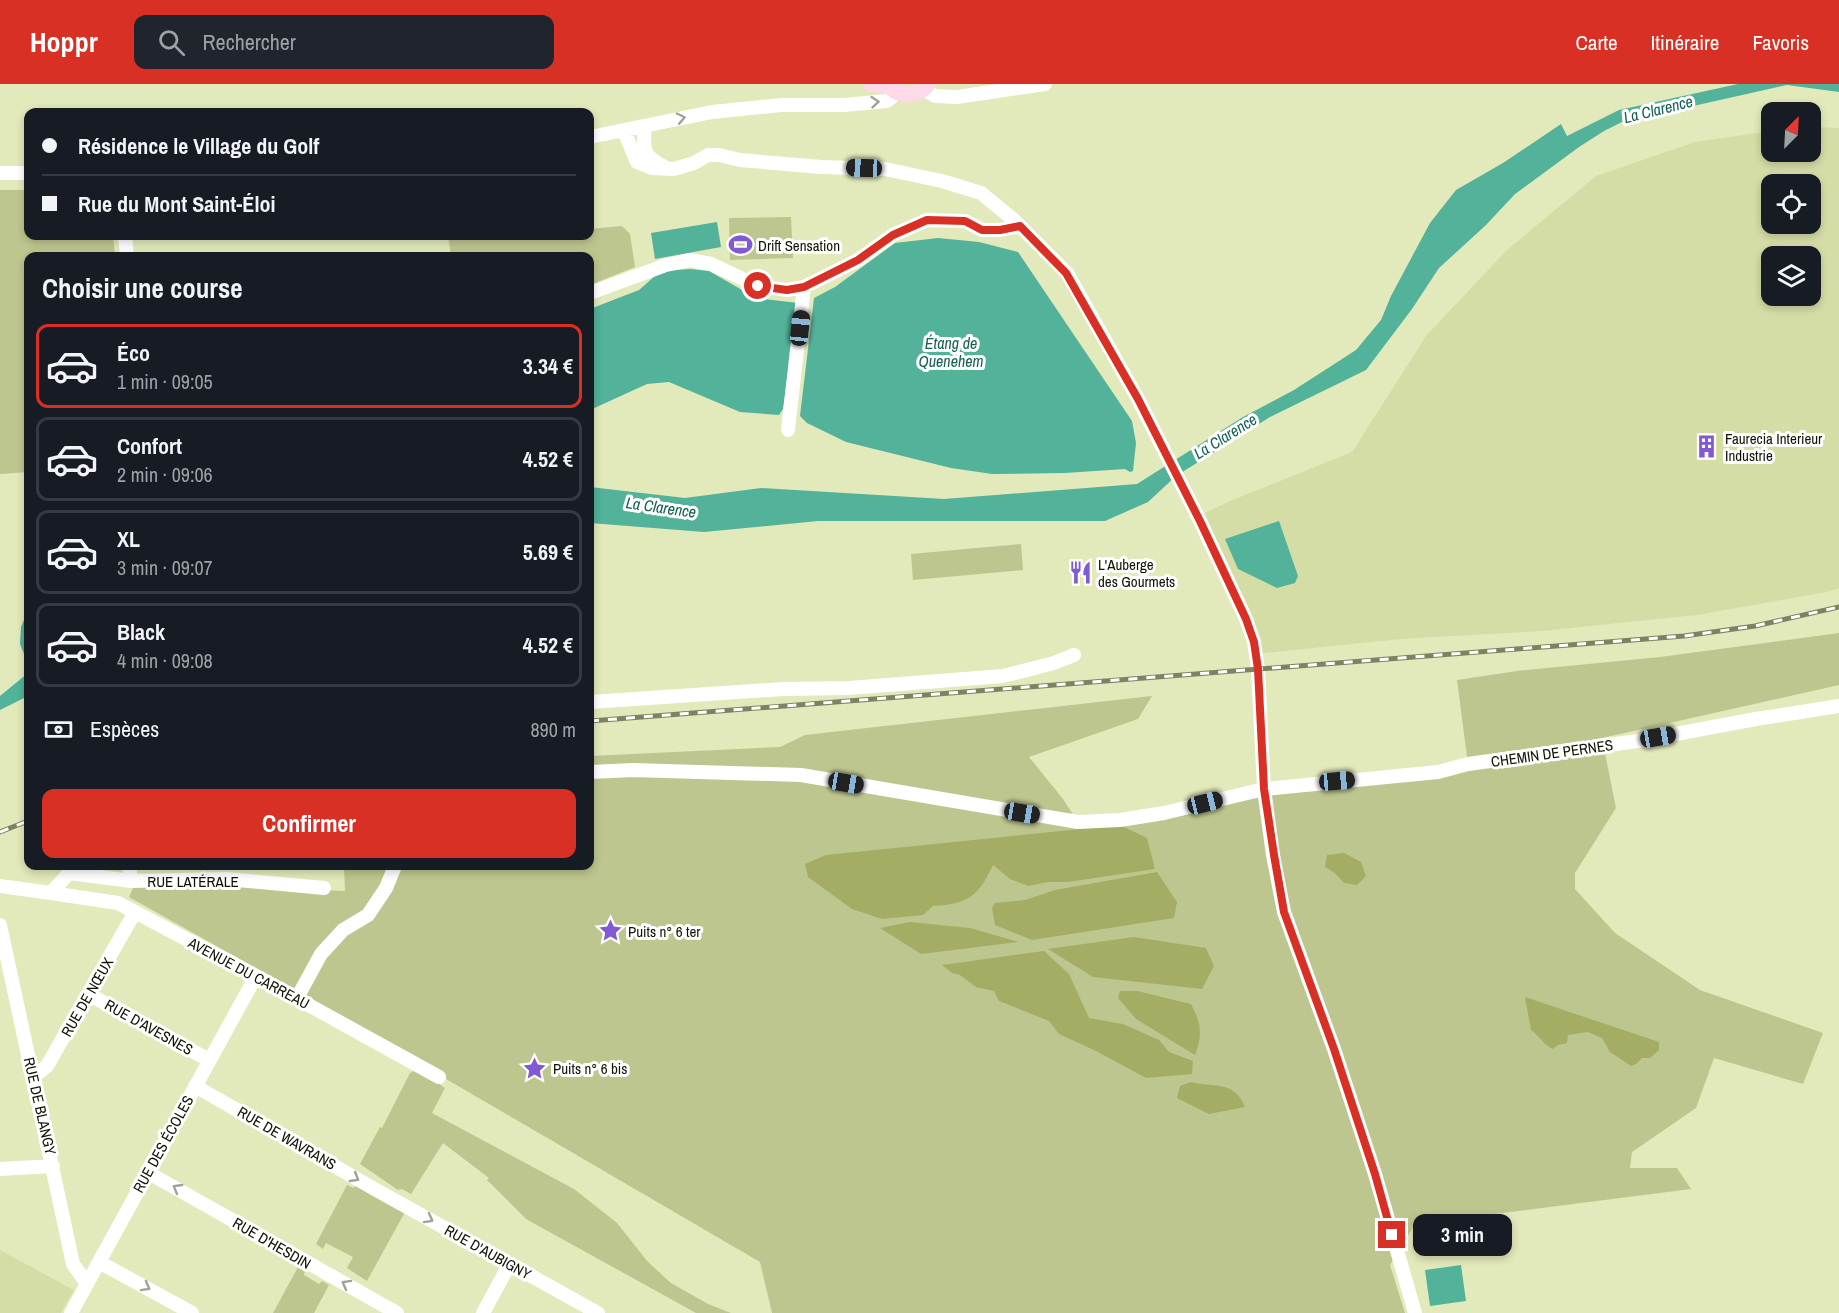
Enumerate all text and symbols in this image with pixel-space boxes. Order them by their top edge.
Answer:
search box [134,15,554,69]
text: Hoppr [30,23,98,61]
icon: search [155,26,188,59]
text: Rechercher [203,27,296,57]
text: Carte [1575,28,1618,57]
text: Itinéraire [1651,28,1719,57]
text: Favoris [1752,28,1809,57]
water label: La Clarence [1621,90,1695,128]
one-way arrow [870,96,880,109]
north arrow [1761,102,1821,162]
map controls [1761,102,1821,306]
one-way arrow [676,112,686,125]
text: Résidence le Village du Golf [78,131,319,161]
car [846,158,882,178]
button: locate [1761,174,1821,234]
text: Rue du Mont Saint-Éloi [78,189,275,219]
sports icon: Drift Sensation [727,232,753,258]
place label: Drift Sensation [758,235,840,256]
button: layers [1761,246,1821,306]
text: Choisir une course [42,270,243,306]
route start [744,272,771,299]
car [789,309,811,347]
water label: Étang de Quenehem [919,332,984,372]
text: Éco [117,338,150,368]
icon: car [45,339,99,393]
text: 3.34 € [523,351,573,381]
text: 1 min · 09:05 [117,368,213,395]
water label: La Clarence [1189,408,1261,464]
place label: Faurecia Interieur Industrie [1725,428,1822,466]
text: Confort [117,431,182,461]
icon: car [45,432,99,486]
building icon: Faurecia Interieur Industrie [1694,434,1720,460]
text: 4.52 € [523,444,573,474]
text: 2 min · 09:06 [117,461,213,488]
water label: La Clarence [624,491,698,523]
text: XL [117,524,140,554]
icon: car [45,525,99,579]
text: 5.69 € [523,537,573,567]
text: 3 min · 09:07 [117,554,213,581]
place label: L'Auberge des Gourmets [1098,554,1175,592]
restaurant icon: L'Auberge des Gourmets [1067,560,1093,586]
text: Black [117,617,165,647]
icon: car [45,618,99,672]
text: 4.52 € [523,630,573,660]
text: 4 min · 09:08 [117,647,213,674]
icon: cash [42,713,75,746]
text: Espèces [90,714,159,744]
text: 890 m [530,716,576,743]
car [1639,725,1677,749]
street label: CHEMIN DE PERNES [1490,734,1614,772]
car [1318,770,1356,792]
car [827,771,865,795]
button: Confirmer [42,789,576,858]
car [1185,790,1225,816]
car [1003,801,1041,825]
street label: RUE LATÉRALE [147,871,239,892]
place icon: Puits n° 6 ter [597,918,623,944]
place label: Puits n° 6 ter [628,921,700,942]
street label: AVENUE DU CARREAU [184,932,313,1014]
street label: RUE DE NŒUX [56,953,119,1040]
street label: RUE D'AVESNES [101,994,197,1060]
street label: RUE DE BLANGY [19,1055,62,1158]
place icon: Puits n° 6 bis [522,1055,548,1081]
place label: Puits n° 6 bis [553,1058,627,1079]
street label: RUE DES ÉCOLES [128,1092,198,1196]
street label: RUE DE WAVRANS [234,1101,340,1175]
one-way arrow [349,1170,359,1182]
one-way arrow [172,1184,183,1195]
street label: RUE D'HESDIN [229,1212,315,1274]
one-way arrow [423,1212,433,1223]
callout: 3 min [1413,1214,1512,1256]
street label: RUE D'AUBIGNY [441,1220,536,1285]
route end [1378,1221,1405,1248]
text: 3 min [1441,1221,1484,1248]
one-way arrow [140,1280,150,1291]
one-way arrow [342,1280,352,1292]

